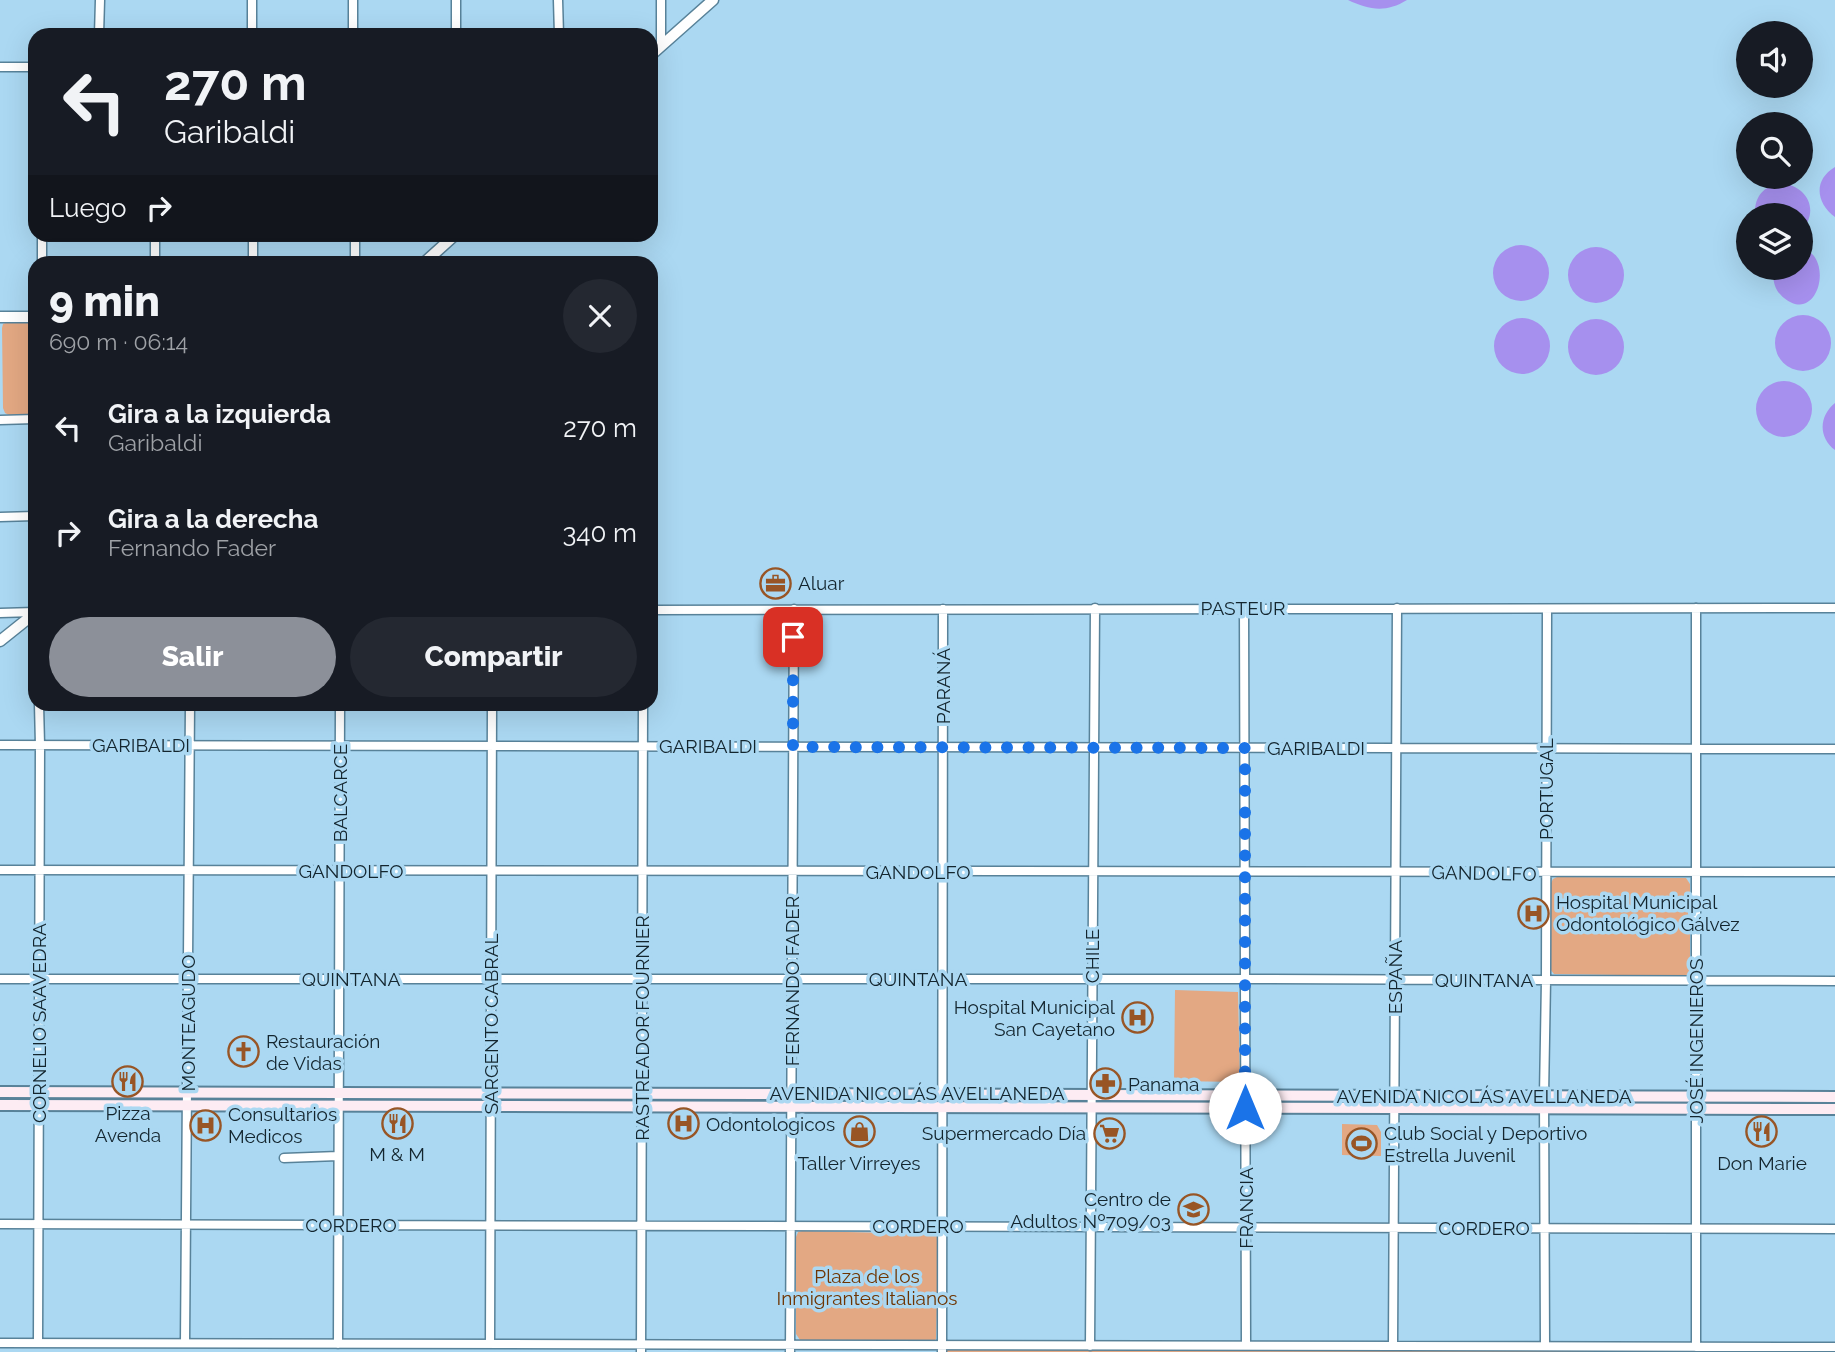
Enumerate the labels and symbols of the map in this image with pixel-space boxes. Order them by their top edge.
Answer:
office icon: Aluar [758,566,792,600]
place label: Aluar [798,572,845,594]
street label: PASTEUR [1201,597,1285,619]
pin [763,607,823,667]
street label: PARANÁ [932,648,954,724]
street label: GARIBALDI [92,734,190,756]
street label: GARIBALDI [659,735,757,757]
street label: GARIBALDI [1267,737,1365,759]
street label: PORTUGAL [1535,738,1557,840]
street label: BALCARCE [329,744,351,842]
street label: GANDOLFO [298,860,404,882]
street label: GANDOLFO [865,861,971,883]
street label: GANDOLFO [1431,861,1537,885]
place label: Hospital Municipal Odontológico Gálvez [1556,891,1740,935]
street label: FERNANDO FADER [781,896,803,1066]
hospital icon: Hospital Municipal Odontológico Gálvez [1516,896,1550,930]
street label: RASTREADOR FOURNIER [631,915,653,1141]
street label: CORNELIO SAAVEDRA [28,923,50,1123]
street label: CHILE [1081,929,1103,983]
street label: SARGENTO CABRAL [480,933,502,1115]
street label: ESPAÑA [1384,940,1406,1014]
street label: MONTEAGUDO [177,955,199,1091]
street label: JOSÉ INGENIEROS [1685,958,1707,1124]
street label: QUINTANA [302,968,400,990]
street label: QUINTANA [869,968,967,990]
street label: QUINTANA [1435,969,1533,991]
place label: Hospital Municipal San Cayetano [954,996,1116,1040]
hospital icon: Hospital Municipal San Cayetano [1121,1001,1155,1035]
place label: Restauración de Vidas [266,1030,380,1074]
church icon: Restauración de Vidas [226,1035,260,1069]
restaurant icon: Pizza Avenda [111,1065,145,1099]
pharmacy icon: Panama [1088,1067,1122,1101]
position arrow [1208,1071,1282,1145]
place label: Panama [1128,1073,1199,1095]
street label: AVENIDA NICOLÁS AVELLANEDA [769,1082,1065,1104]
street label: AVENIDA NICOLÁS AVELLANEDA [1336,1085,1632,1107]
place label: Pizza Avenda [95,1102,161,1146]
place label: Consultarios Medicos [228,1103,337,1147]
restaurant icon: M & M [380,1106,414,1140]
hospital icon: Odontologicos [666,1107,700,1141]
hospital icon: Consultarios Medicos [188,1108,222,1142]
place label: Odontologicos [706,1113,835,1135]
shop icon: Taller Virreyes [842,1115,876,1149]
restaurant icon: Don Marie [1745,1115,1779,1149]
supermarket icon: Supermercado Día [1092,1116,1126,1150]
place label: Supermercado Día [922,1122,1086,1144]
place label: Club Social y Deportivo Estrella Juvenil [1384,1122,1587,1166]
sports icon: Club Social y Deportivo Estrella Juvenil [1344,1127,1378,1161]
place label: M & M [369,1143,425,1165]
place label: Taller Virreyes [797,1152,921,1174]
place label: Don Marie [1717,1152,1807,1174]
street label: FRANCIA [1235,1167,1257,1249]
place label: Centro de Adultos Nº709/03 [1010,1188,1171,1232]
school or university icon: Centro de Adultos Nº709/03 [1177,1193,1211,1227]
street label: CORDERO [305,1214,397,1236]
street label: CORDERO [872,1215,964,1237]
street label: CORDERO [1438,1217,1530,1239]
park label: Plaza de los Inmigrantes Italianos [776,1265,958,1309]

